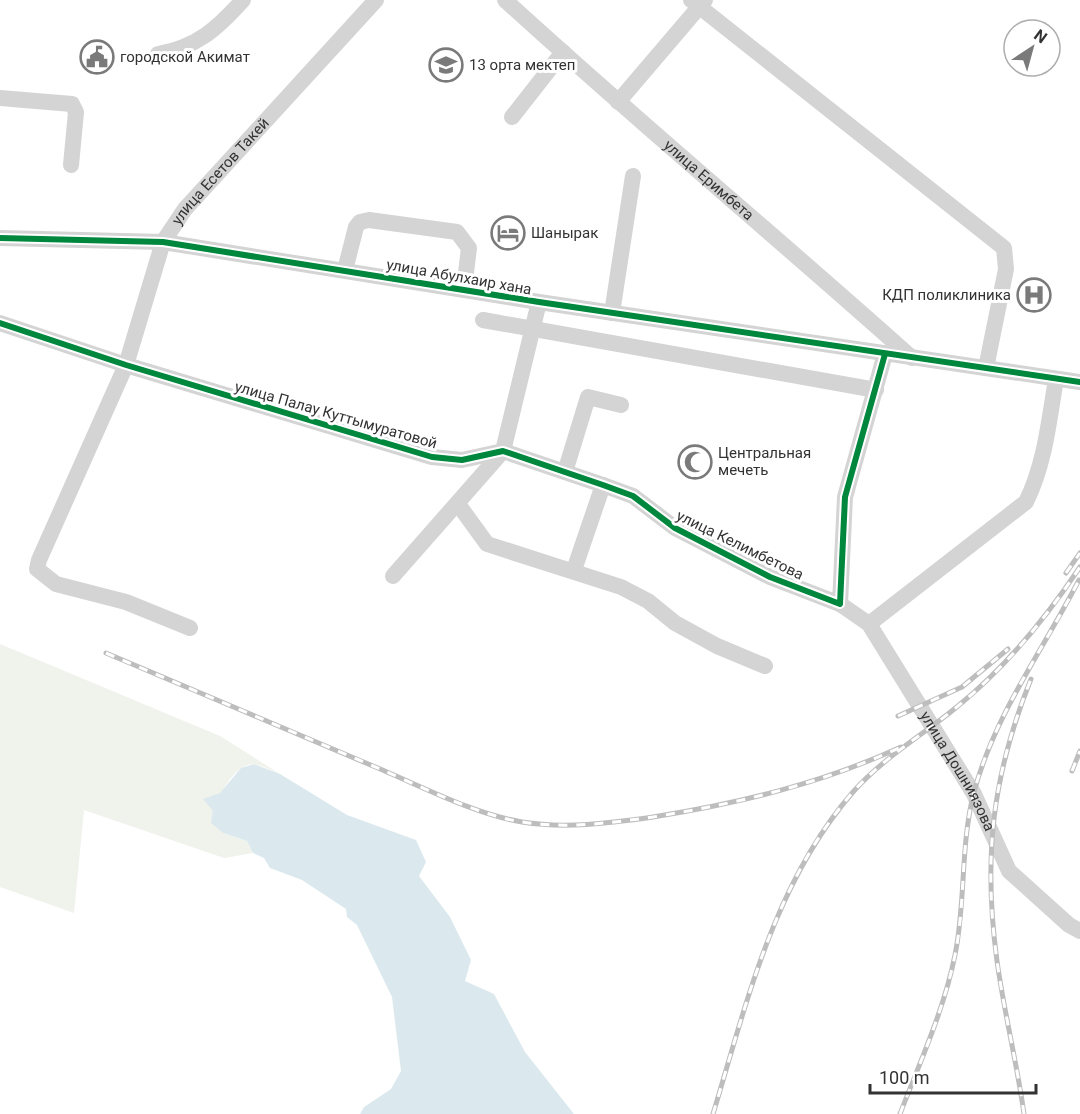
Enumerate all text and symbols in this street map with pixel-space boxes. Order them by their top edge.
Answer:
north arrow [1002,18,1062,78]
text: N [1030,25,1051,47]
public building icon: городской Акимат [79,39,115,75]
school or university icon: 13 орта мектеп [428,47,464,83]
place label: городской Акимат [120,48,250,66]
place label: 13 орта мектеп [469,56,575,74]
street label: улица Есетов Такей [168,114,273,228]
street label: улица Еримбета [660,136,757,224]
hotel icon: Шанырак [490,215,526,251]
place label: Шанырак [531,224,598,242]
street label: улица Абулхаир хана [385,255,533,299]
hospital icon: КДП поликлиника [1016,277,1052,313]
place label: КДП поликлиника [882,286,1011,304]
street label: улица Палау Куттымуратовой [233,377,439,453]
mosque icon: Центральная мечеть [677,444,713,480]
place label: Центральная мечеть [718,444,811,479]
street label: улица Келимбетова [674,506,806,584]
street label: улица Дошниязова [916,708,999,834]
scale bar [870,1057,1036,1095]
text: 100 m [879,1067,930,1088]

